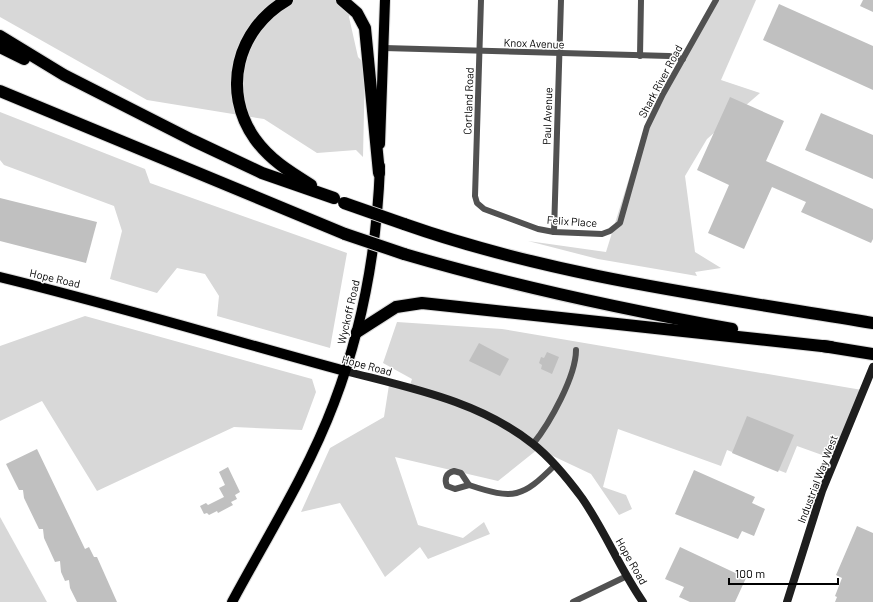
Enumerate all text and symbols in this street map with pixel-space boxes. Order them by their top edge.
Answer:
street label: Knox Avenue [503,35,565,51]
street label: Shark River Road [635,42,685,120]
street label: Cortland Road [460,67,476,135]
street label: Paul Avenue [539,87,555,145]
street label: Felix Place [546,213,598,229]
street label: Hope Road [28,266,82,290]
street label: Wyckoff Road [334,279,362,345]
street label: Hope Road [340,352,394,378]
street label: Industrial Way West [794,433,840,525]
street label: Hope Road [613,535,651,587]
scale bar [729,560,838,586]
text: 100 m [735,566,765,580]

